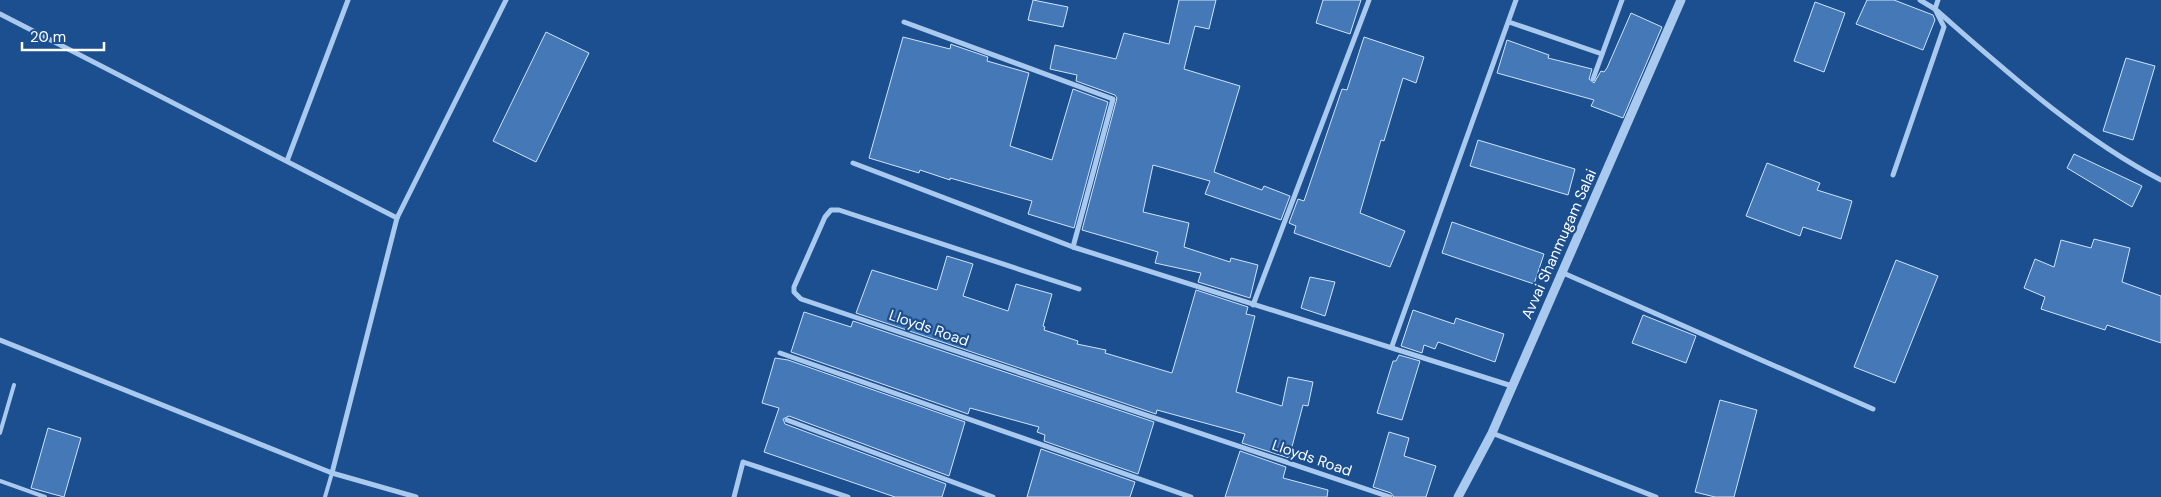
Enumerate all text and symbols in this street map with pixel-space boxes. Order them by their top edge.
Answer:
scale bar [22,20,105,52]
text: 20 m [30,27,66,47]
street label: Avvai Shanmugam Salai [1517,166,1601,322]
street label: Lloyds Road [886,305,972,351]
street label: Lloyds Road [1269,435,1355,481]

